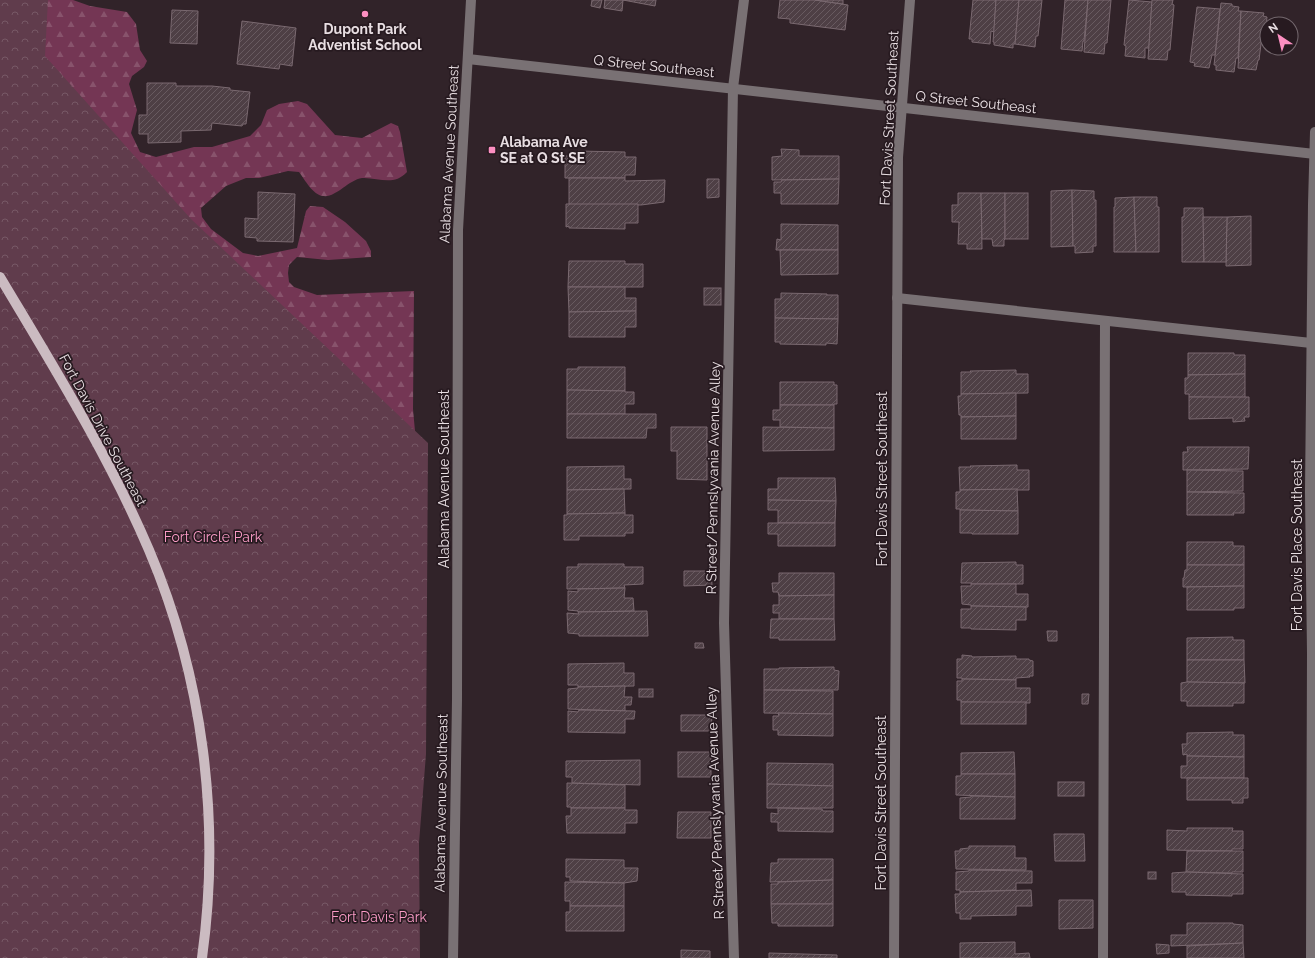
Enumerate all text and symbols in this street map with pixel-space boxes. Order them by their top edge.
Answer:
marker: Dupont Park Adventist School [360,9,370,19]
north arrow [1259,16,1299,56]
text: N [1266,20,1281,36]
place label: Dupont Park Adventist School [308,21,422,53]
street label: Fort Davis Street Southeast [876,30,902,206]
street label: Q Street Southeast [593,52,716,80]
street label: Alabama Avenue Southeast [436,64,462,244]
street label: Q Street Southeast [915,88,1038,116]
place label: Alabama Ave SE at Q St SE [500,134,588,166]
marker: Alabama Ave SE at Q St SE [487,145,497,155]
street label: Fort Davis Drive Southeast [56,351,150,509]
street label: R Street/Pennslyvania Avenue Alley [703,361,723,595]
street label: Alabama Avenue Southeast [436,389,452,568]
street label: Fort Davis Street Southeast [874,391,890,567]
street label: Fort Davis Place Southeast [1289,459,1305,631]
park label: Fort Circle Park [164,529,263,545]
street label: R Street/Pennslyvania Avenue Alley [703,686,727,920]
street label: Alabama Avenue Southeast [431,713,451,893]
street label: Fort Davis Street Southeast [873,715,889,891]
park label: Fort Davis Park [331,909,428,925]

